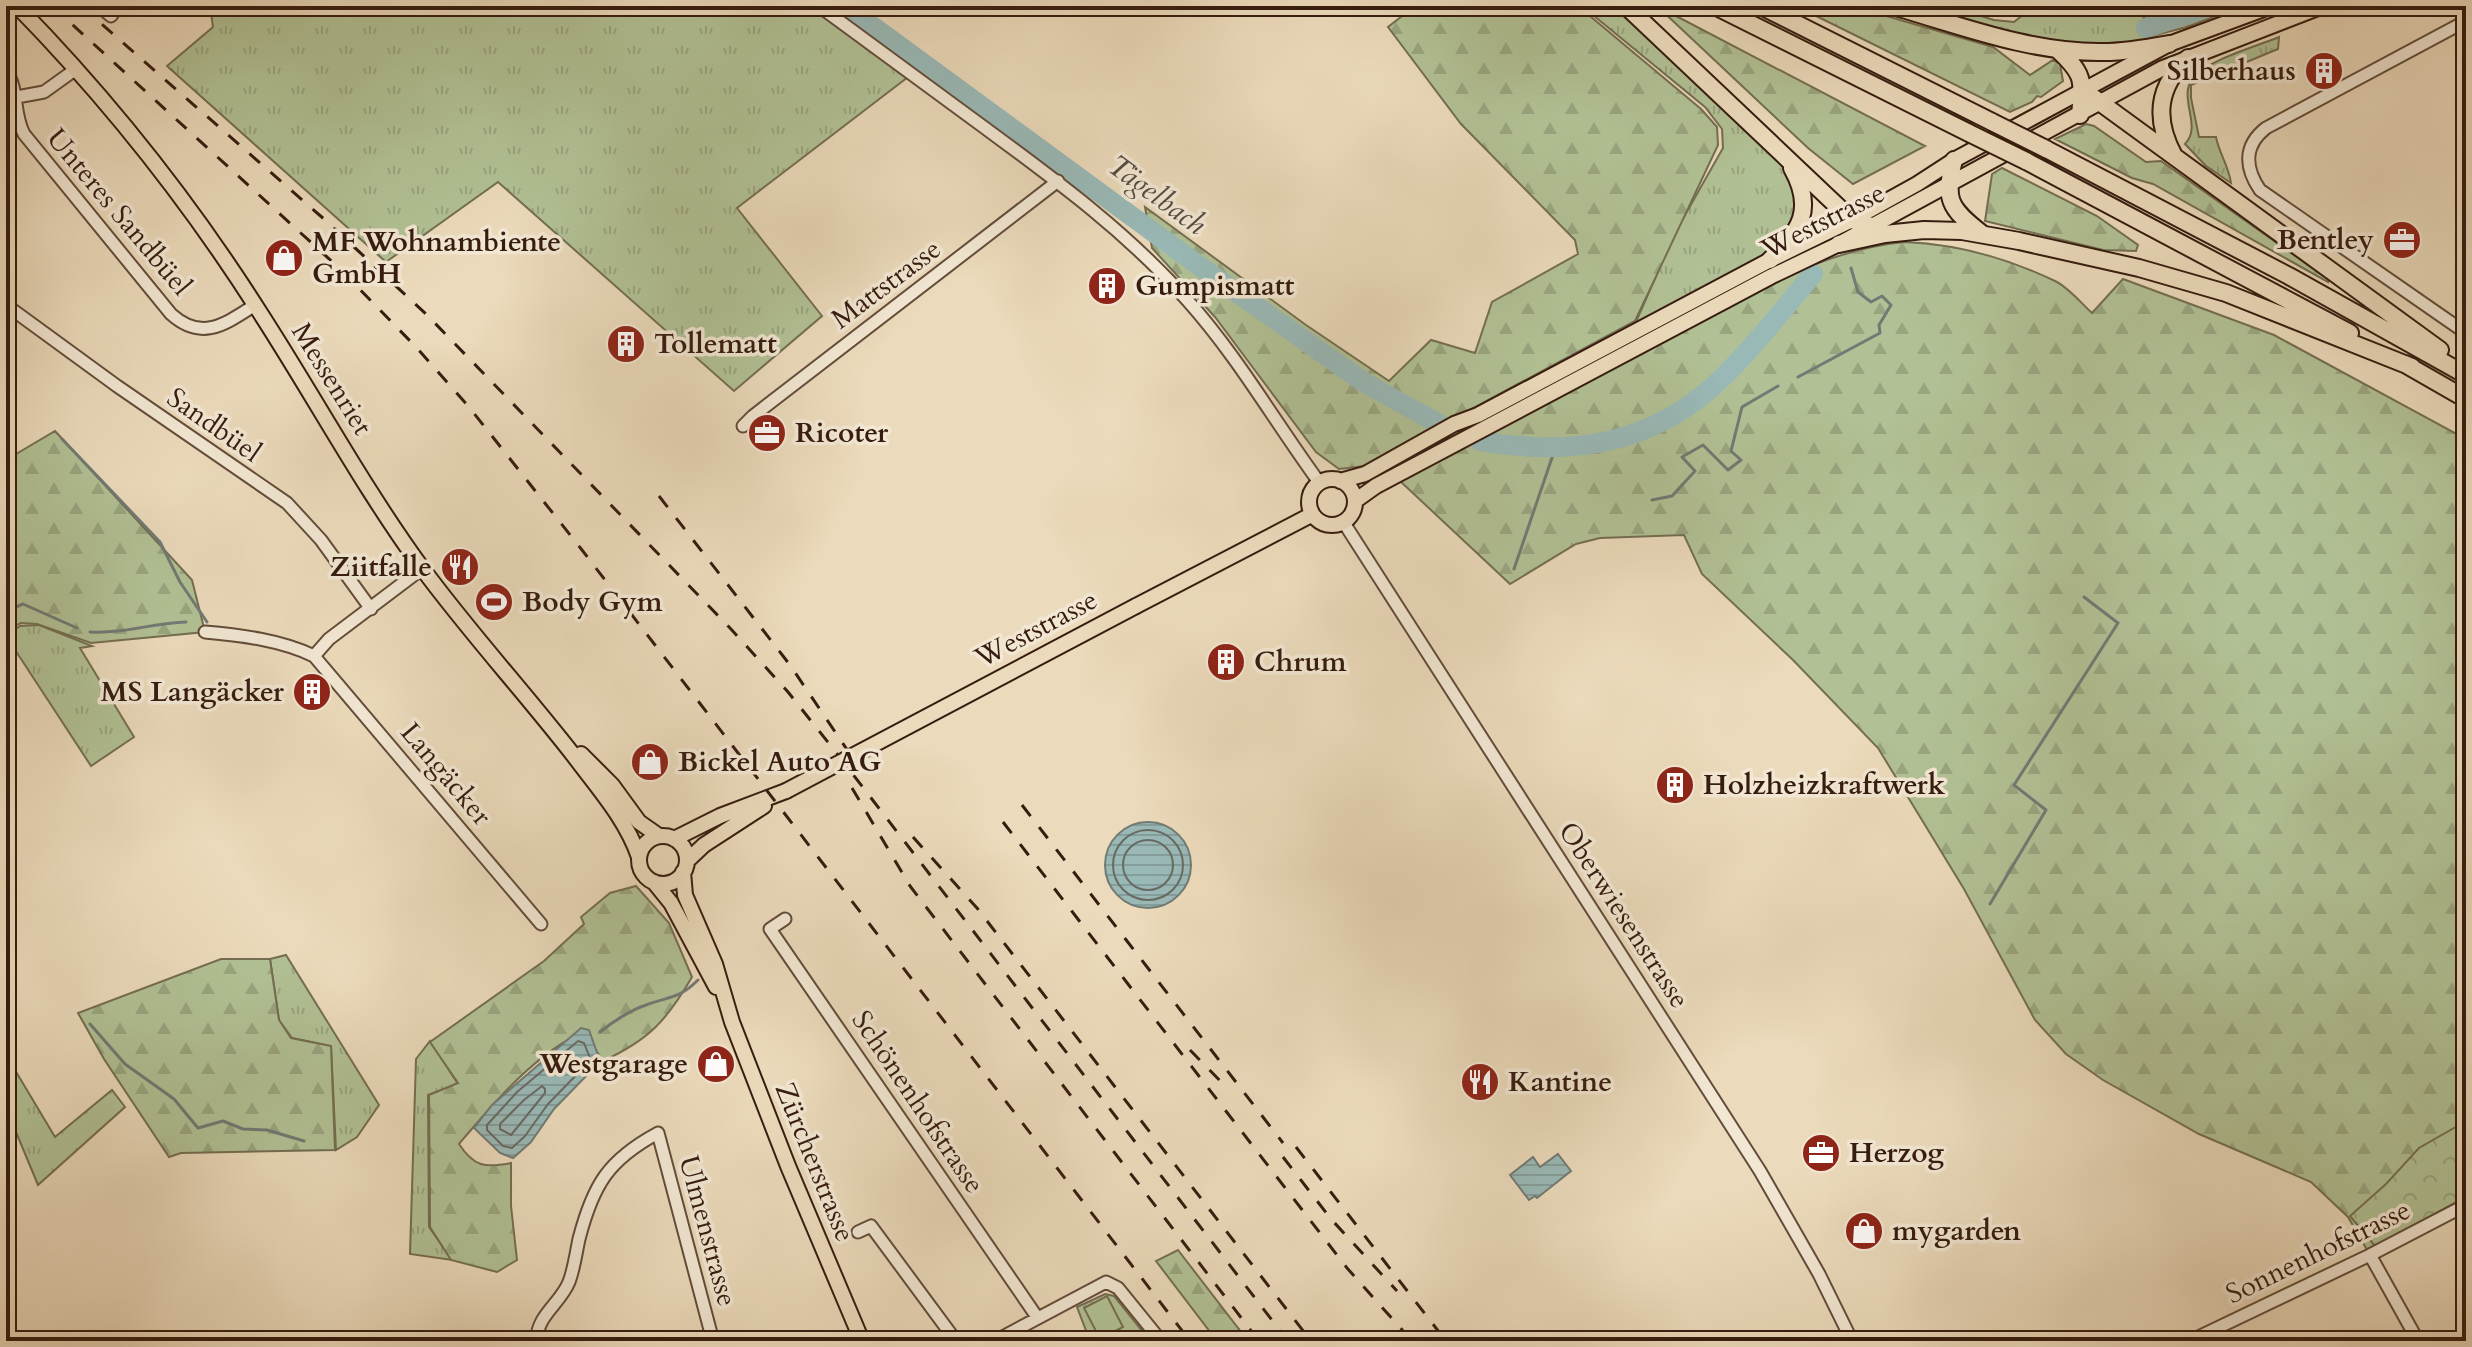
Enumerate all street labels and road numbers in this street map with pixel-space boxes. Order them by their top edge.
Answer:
street label: Unteres Sandbüel [38,120,200,304]
street label: Weststrasse [1754,174,1891,269]
street label: Mattstrasse [823,230,949,338]
street label: Messenriet [282,315,382,443]
street label: Sandbüel [159,379,269,471]
street label: Weststrasse [967,581,1104,678]
street label: Langäcker [392,714,501,834]
street label: Oberwiesenstrasse [1549,814,1699,1016]
street label: Schönenhofstrasse [843,1003,993,1201]
street label: Zürcherstrasse [766,1077,864,1247]
street label: Ulmenstrasse [670,1152,746,1310]
street label: Sonnenhofstrasse [2220,1191,2416,1313]

